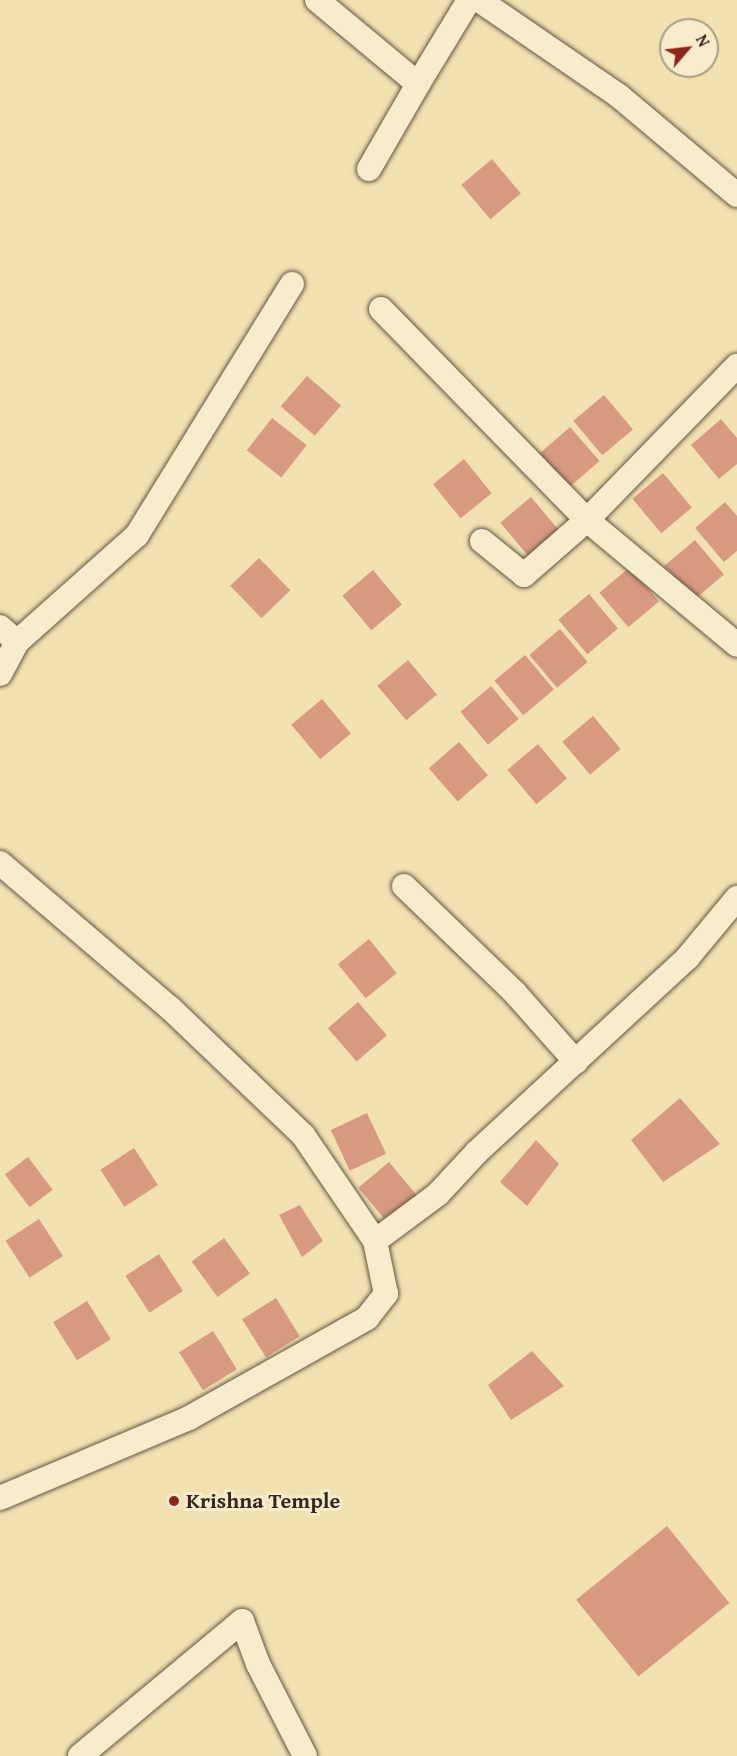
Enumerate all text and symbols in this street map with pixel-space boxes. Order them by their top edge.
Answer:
north arrow [659,18,719,78]
text: N [690,30,716,51]
place label: Krishna Temple [186,1488,340,1514]
marker: Krishna Temple [167,1494,181,1508]

